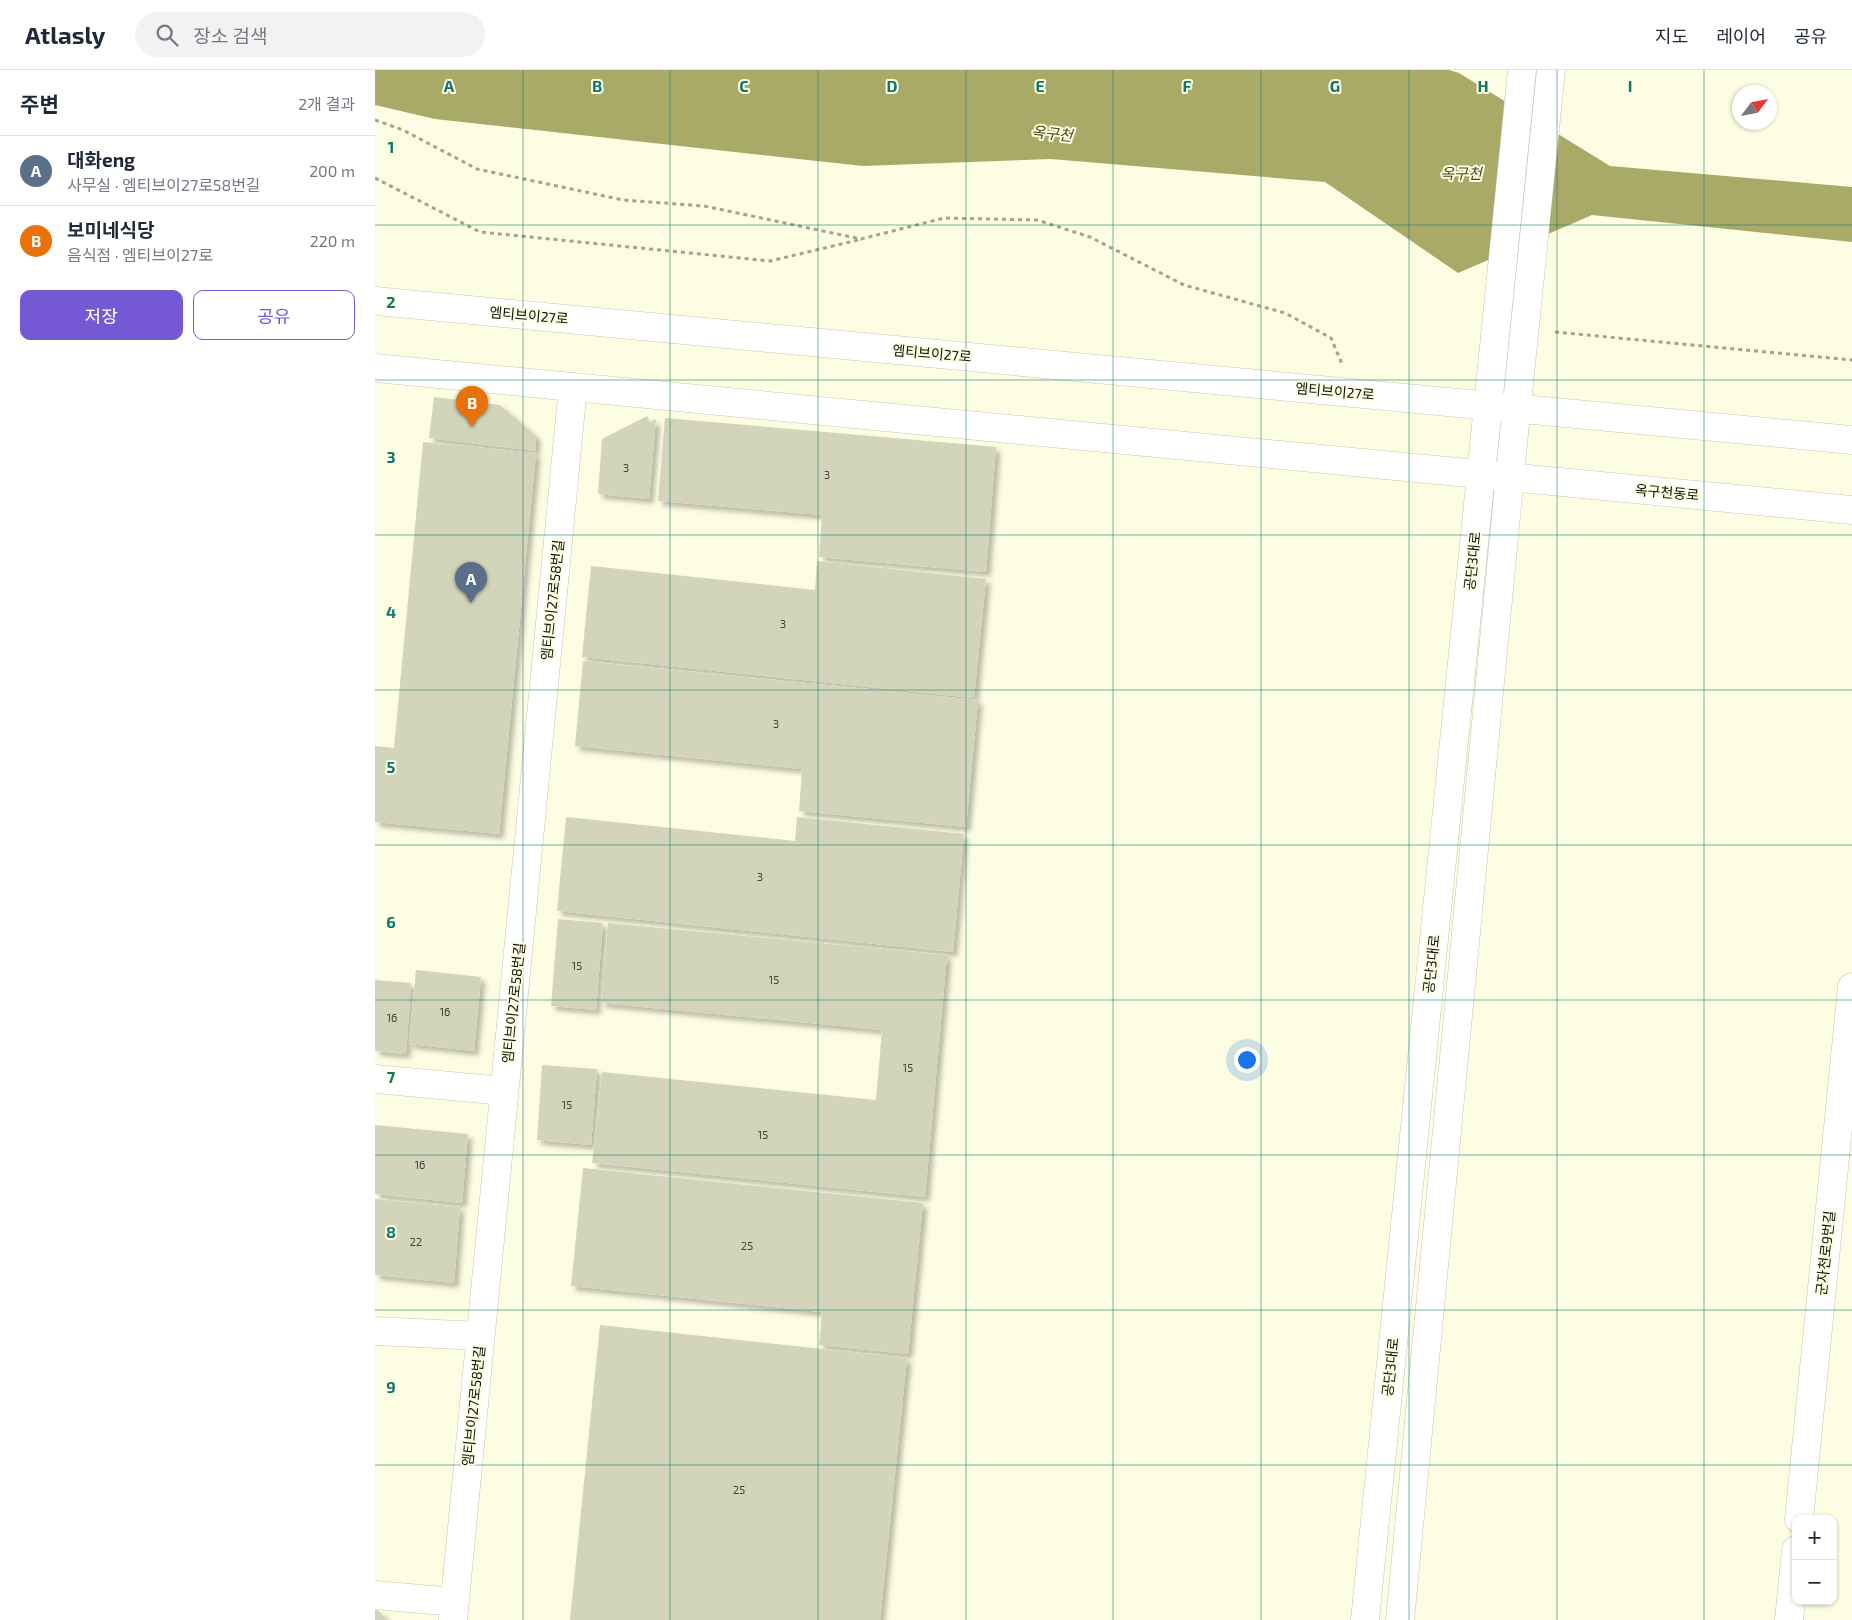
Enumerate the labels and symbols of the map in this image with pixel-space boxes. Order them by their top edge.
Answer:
text: A [444,76,455,95]
text: B [592,76,602,95]
text: C [739,76,749,95]
text: D [887,76,898,95]
text: E [1035,76,1045,95]
text: F [1183,76,1192,95]
text: G [1330,76,1340,95]
text: H [1477,76,1489,95]
text: I [1628,76,1632,95]
north arrow [1732,85,1777,130]
water label: 옥구천 [1030,122,1076,144]
text: 1 [388,137,394,156]
water label: 옥구천 [1440,164,1484,182]
text: 2 [386,292,396,311]
street label: 엠티브이27로 [489,303,569,327]
street label: 엠티브이27로 [892,341,972,365]
street label: 엠티브이27로 [1295,379,1375,403]
pin: B [456,386,488,427]
text: 3 [386,447,396,466]
house number: 3 [623,461,629,474]
house number: 3 [824,468,830,481]
street label: 옥구천동로 [1634,481,1700,503]
street label: 공단3대로 [1460,531,1484,591]
street label: 엠티브이27로58번길 [537,539,567,661]
pin: A [455,562,487,603]
text: 4 [386,602,396,621]
house number: 3 [780,617,786,630]
house number: 3 [773,717,779,730]
text: 5 [387,757,396,776]
house number: 3 [757,870,763,883]
text: 6 [386,912,396,931]
street label: 공단3대로 [1419,934,1443,994]
street label: 엠티브이27로58번길 [498,942,528,1064]
house number: 15 [572,959,582,972]
house number: 15 [769,973,779,986]
house number: 16 [440,1005,450,1018]
house number: 16 [387,1011,397,1024]
your location [1234,1047,1260,1073]
house number: 15 [903,1061,913,1074]
text: 7 [387,1067,396,1086]
house number: 15 [562,1098,572,1111]
house number: 15 [758,1128,768,1141]
house number: 16 [415,1158,425,1171]
street label: 군자천로9번길 [1812,1210,1838,1296]
text: 8 [386,1222,396,1241]
house number: 22 [410,1235,422,1248]
house number: 25 [741,1239,753,1252]
street label: 공단3대로 [1378,1337,1402,1397]
street label: 엠티브이27로58번길 [458,1345,488,1467]
text: 9 [386,1377,396,1396]
house number: 25 [733,1483,745,1496]

